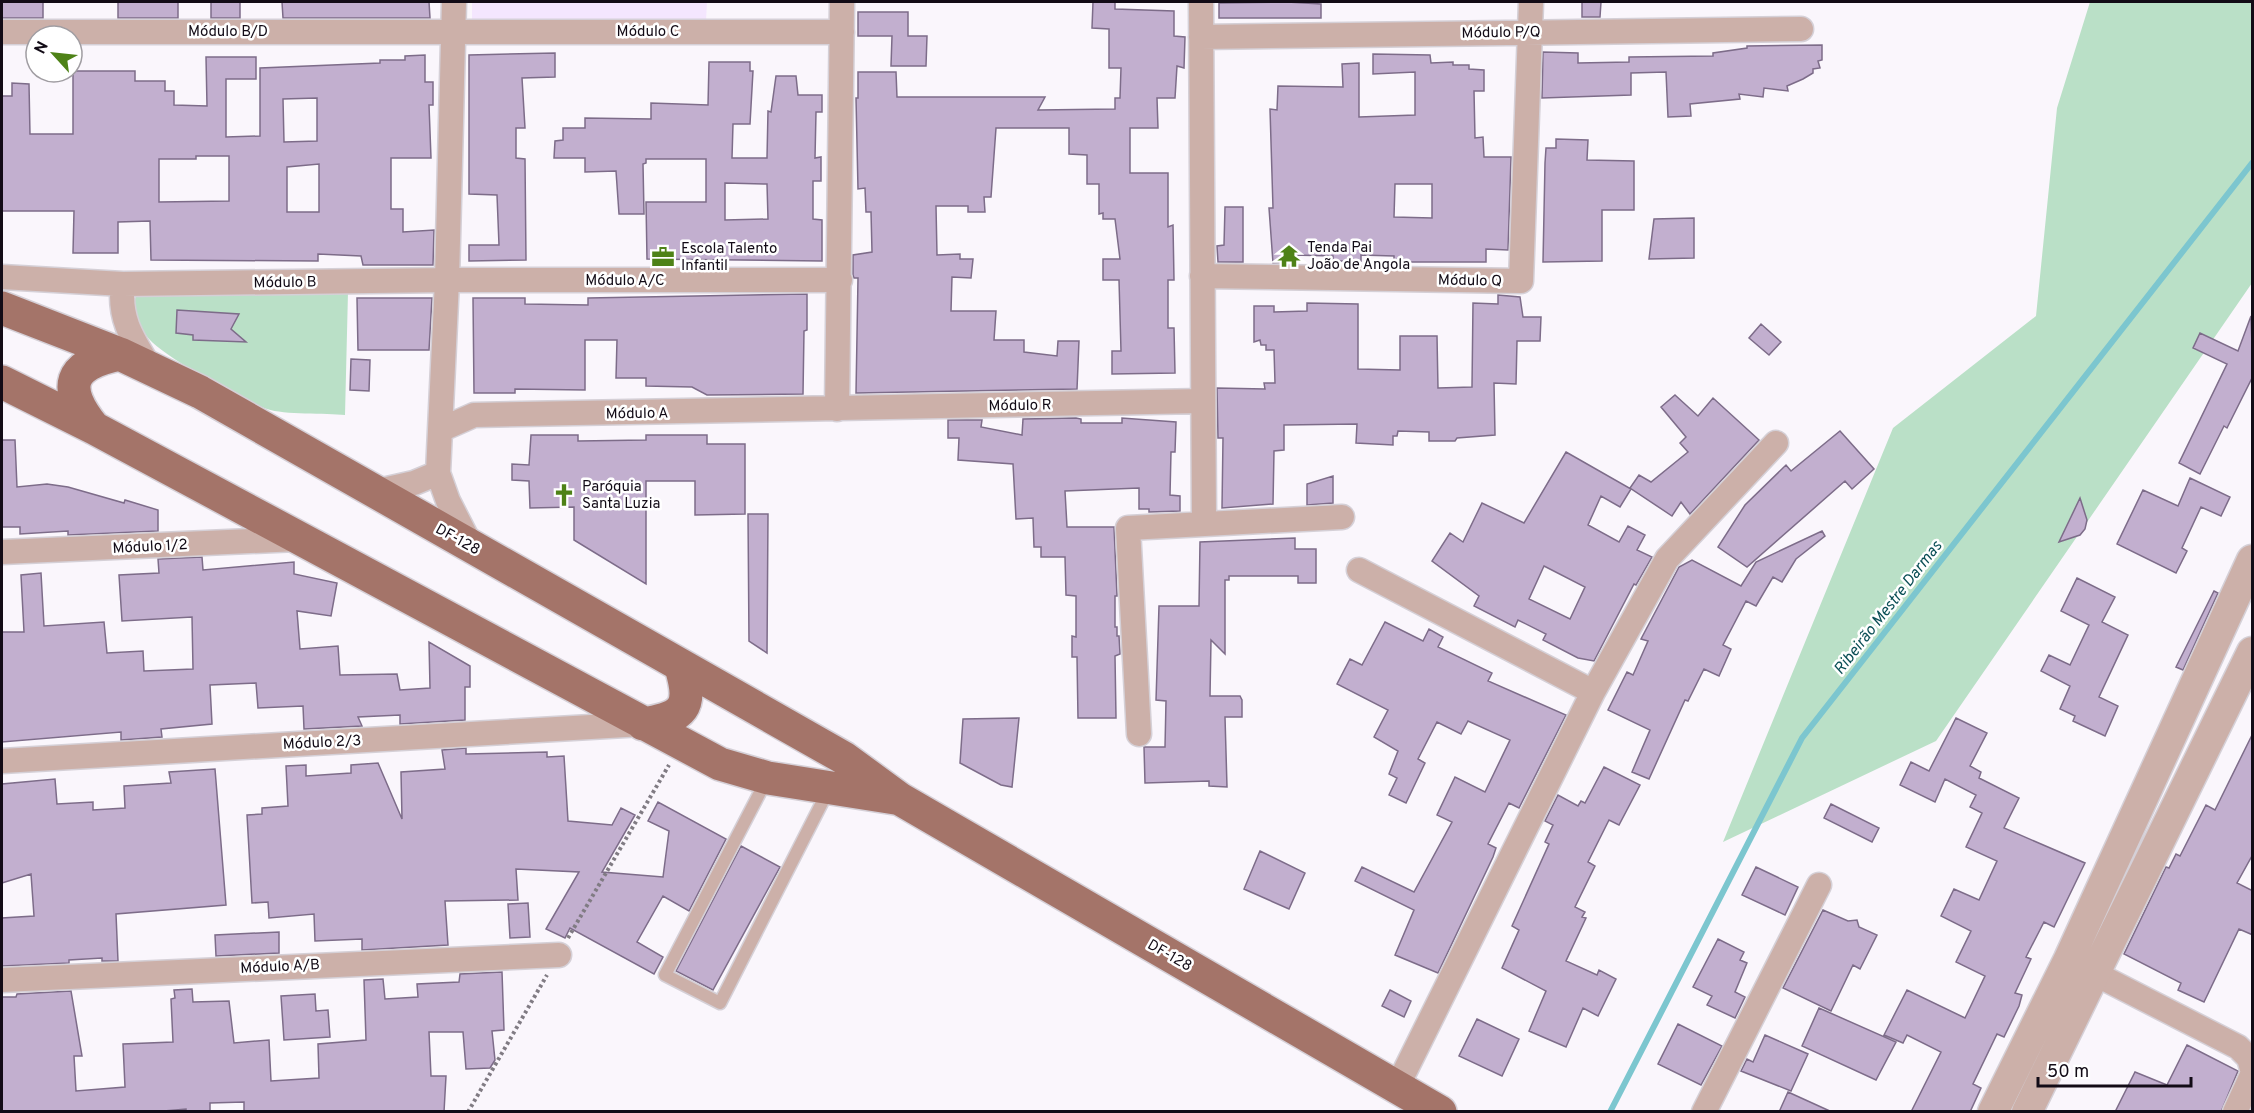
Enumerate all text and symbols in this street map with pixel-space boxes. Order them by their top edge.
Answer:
street label: Módulo B/D [188,23,268,42]
street label: Módulo C [617,23,679,42]
street label: Módulo P/Q [1461,23,1541,44]
north arrow [24,24,84,84]
text: N [31,38,54,58]
place label: Tenda Pai João de Angola [1307,239,1410,275]
place label: Escola Talento Infantil [681,240,777,276]
temple icon: Tenda Pai João de Angola [1276,243,1302,269]
office icon: Escola Talento Infantil [650,244,676,270]
street label: Módulo Q [1438,271,1502,292]
street label: Módulo A/C [585,272,665,291]
street label: Módulo B [253,273,317,294]
street label: Módulo R [988,396,1052,417]
street label: Módulo A [605,404,669,425]
place label: Paróquia Santa Luzia [582,478,660,514]
church icon: Paróquia Santa Luzia [551,482,577,508]
street label: DF-128 [432,520,483,560]
street label: Módulo 1/2 [112,536,188,559]
water label: Ribeirão Mestre Darmas [1830,537,1948,679]
street label: Módulo 2/3 [282,732,362,755]
street label: DF-128 [1144,936,1195,977]
street label: Módulo A/B [240,956,320,979]
scale bar [2038,1050,2191,1088]
text: 50 m [2047,1061,2089,1084]

